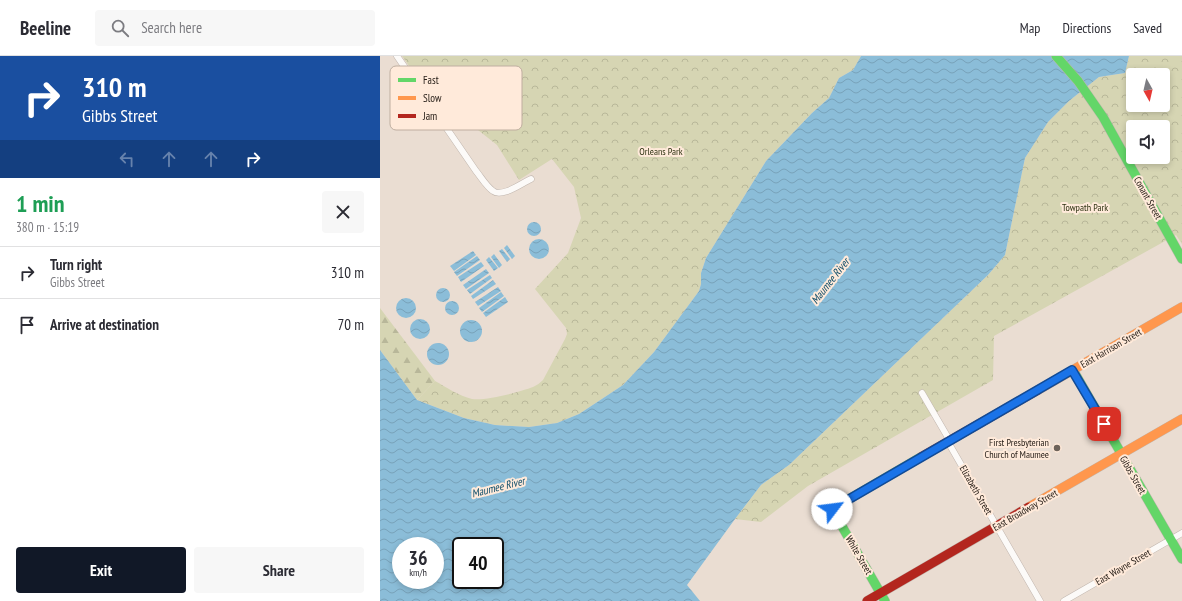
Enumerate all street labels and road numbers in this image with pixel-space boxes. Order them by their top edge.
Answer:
street label: Conant Street [1131,174,1165,222]
street label: East Harrison Street [1078,325,1144,371]
street label: Gibbs Street [1117,454,1149,497]
street label: Elizabeth Street [957,463,995,517]
street label: East Broadway Street [990,486,1060,534]
street label: White Street [843,533,875,577]
street label: East Wayne Street [1093,546,1153,588]

